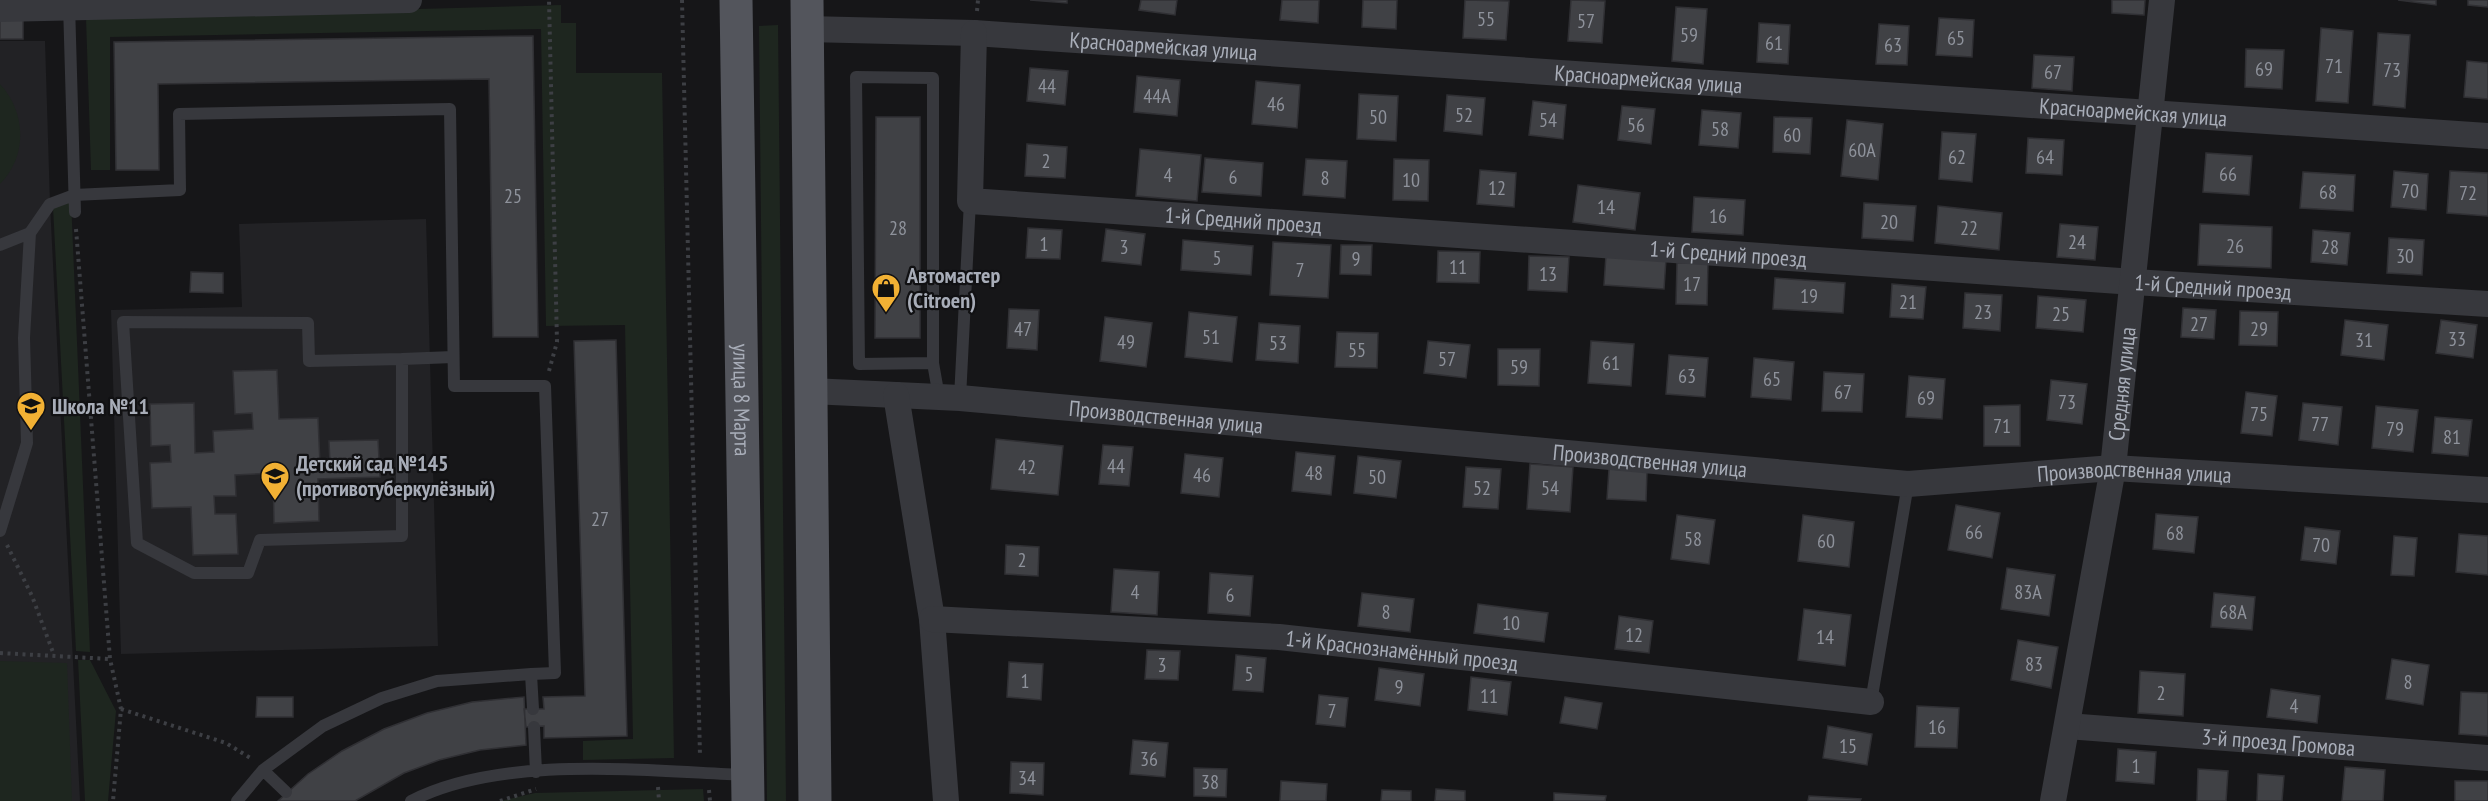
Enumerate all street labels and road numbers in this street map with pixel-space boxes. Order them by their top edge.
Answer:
street label: Красноармейская улица [1069,26,1258,66]
street label: Красноармейская улица [1554,59,1743,99]
street label: Красноармейская улица [2038,92,2228,132]
street label: 1-й Средний проезд [1164,201,1323,239]
street label: 1-й Средний проезд [1649,234,1808,273]
street label: 1-й Средний проезд [2134,268,2293,306]
street label: Средняя улица [2102,325,2142,442]
street label: улица 8 Марта [727,344,757,456]
street label: Производственная улица [1068,394,1264,439]
street label: Производственная улица [1552,438,1748,483]
street label: Производственная улица [2036,454,2232,489]
street label: 1-й Краснознамённый проезд [1284,624,1520,677]
street label: 3-й проезд Громова [2201,722,2356,762]

